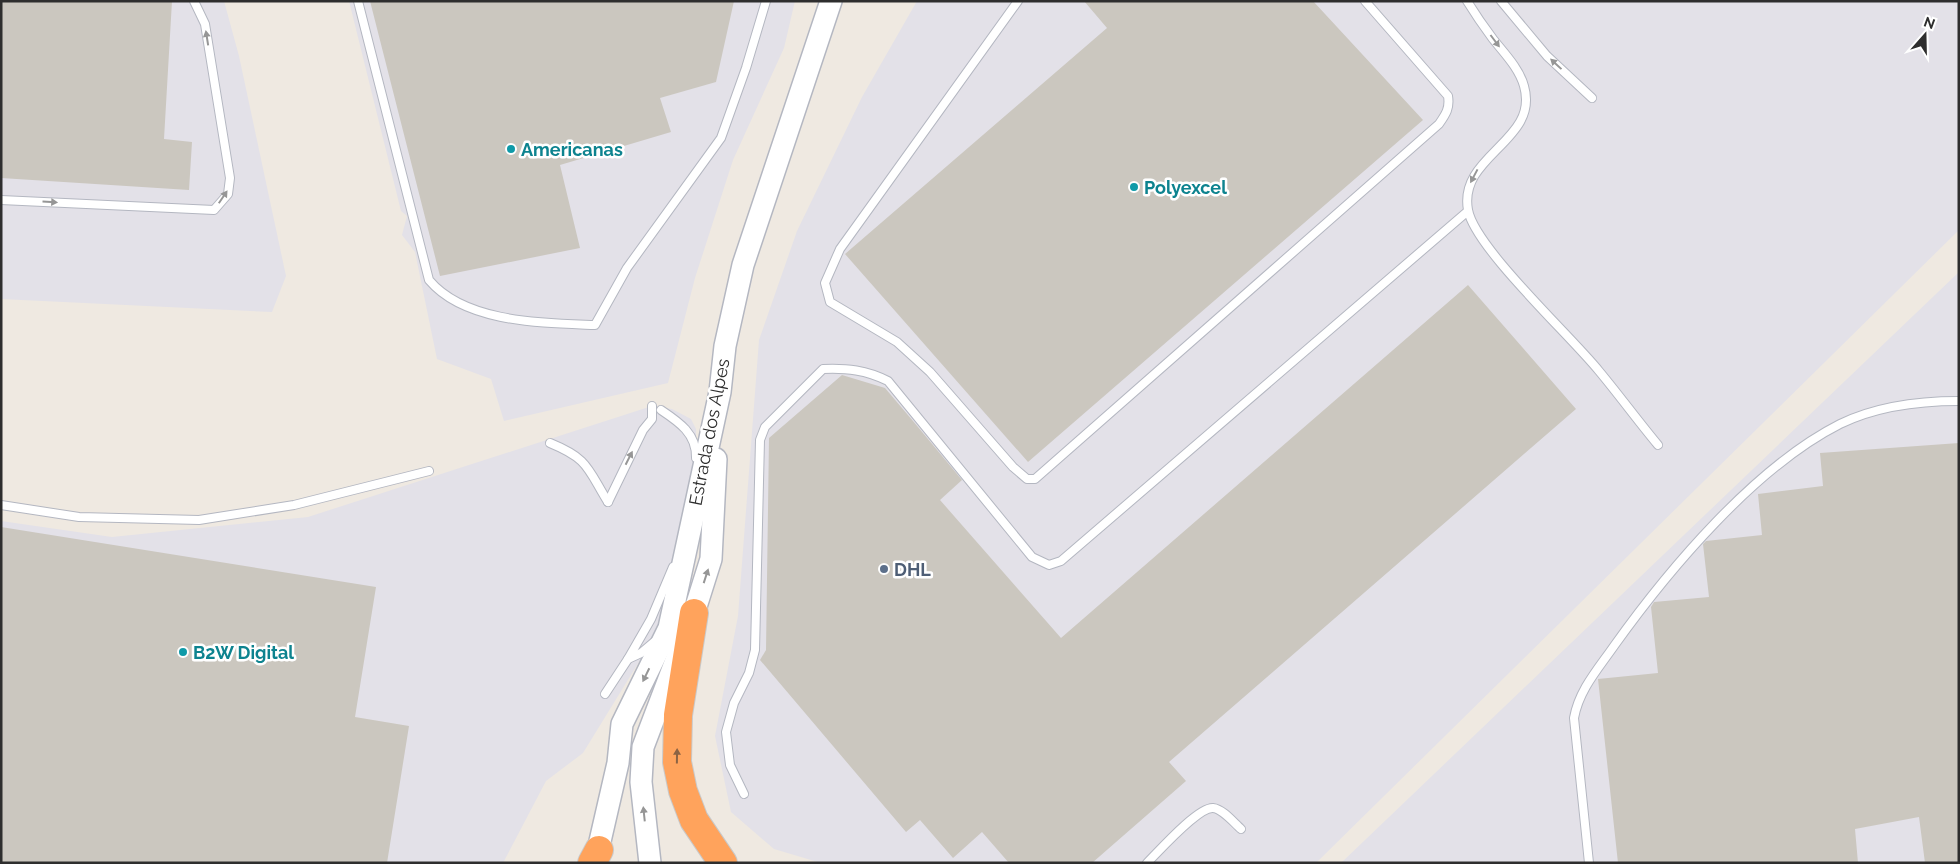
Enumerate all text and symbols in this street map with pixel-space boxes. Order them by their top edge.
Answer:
north arrow [1900,10,1950,60]
text: N [1922,13,1937,32]
one-way arrow [203,30,211,46]
one-way arrow [1489,34,1500,47]
one-way arrow [1551,58,1563,70]
place label: Americanas [521,139,623,160]
marker: Americanas [505,143,517,155]
one-way arrow [1470,169,1478,184]
place label: Polyexcel [1144,177,1227,198]
marker: Polyexcel [1128,181,1140,193]
one-way arrow [219,190,228,204]
one-way arrow [42,199,58,207]
street label: Estrada dos Alpes [684,356,734,507]
one-way arrow [625,451,633,465]
place label: DHL [894,559,931,580]
marker: DHL [878,563,890,575]
one-way arrow [702,568,710,583]
place label: B2W Digital [193,642,294,663]
marker: B2W Digital [177,646,189,658]
one-way arrow [642,668,650,682]
one-way arrow [673,747,681,763]
one-way arrow [640,806,648,822]

